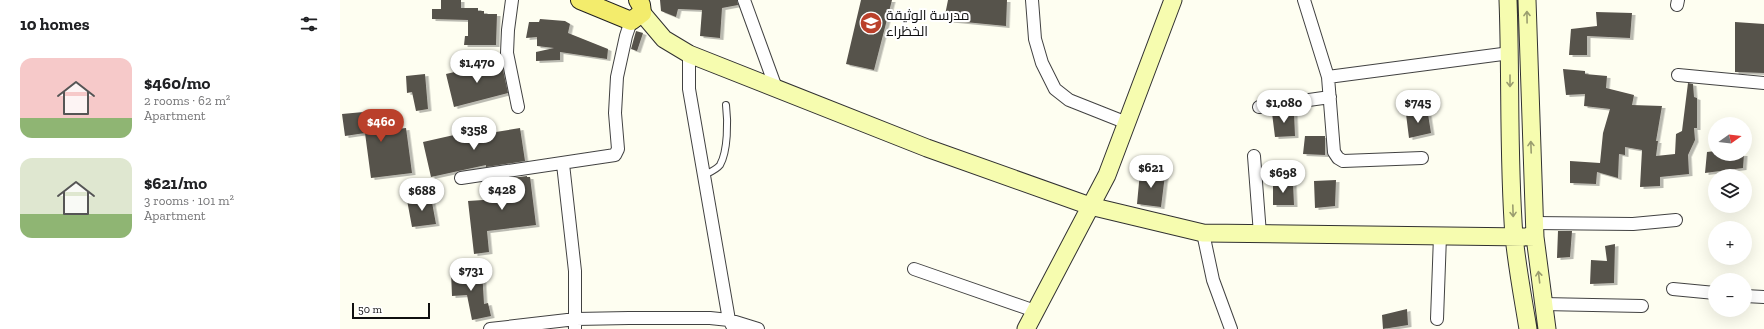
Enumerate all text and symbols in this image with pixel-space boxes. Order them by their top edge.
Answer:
place label: مدرسة الوثيقة الخظراء [886,7,970,40]
school or university icon: مدرسة الوثيقة الخظراء [858,10,884,36]
one-way arrow [1523,11,1531,24]
icon: filters [298,13,320,35]
text: 10 homes [20,14,90,34]
pin: $1,470 [444,50,510,84]
text: $1,470 [459,55,495,70]
text: $460/mo [144,73,210,93]
icon: home [52,74,100,122]
one-way arrow [1506,74,1514,87]
pin: $1,080 [1251,90,1317,124]
pin: $745 [1394,90,1442,124]
text: 2 rooms · 62 m² [144,93,230,108]
text: $1,080 [1266,95,1302,110]
text: $745 [1405,95,1431,110]
text: Apartment [144,108,206,123]
pin: $460 [357,109,405,143]
text: $460 [367,114,395,129]
pin: $358 [450,117,498,151]
north arrow [1708,117,1752,161]
map controls [1708,117,1752,317]
text: $358 [460,122,488,137]
one-way arrow [1527,141,1535,154]
pin: $621 [1127,155,1175,189]
text: $621 [1138,160,1164,175]
pin: $698 [1259,160,1307,194]
text: $698 [1269,165,1297,180]
button: layers [1708,169,1752,213]
text: $621/mo [144,173,207,193]
icon: home [52,174,100,222]
pin: $428 [478,177,526,211]
pin: $688 [398,178,446,212]
text: $428 [488,182,516,197]
text: $688 [408,183,436,198]
text: 3 rooms · 101 m² [144,193,234,208]
one-way arrow [1510,204,1517,217]
text: Apartment [144,208,206,223]
button: + [1708,221,1752,265]
pin: $731 [447,258,495,292]
text: $731 [459,263,484,278]
one-way arrow [1536,271,1543,284]
button: − [1708,273,1752,317]
scale bar [352,301,430,320]
text: 50 m [358,303,382,316]

